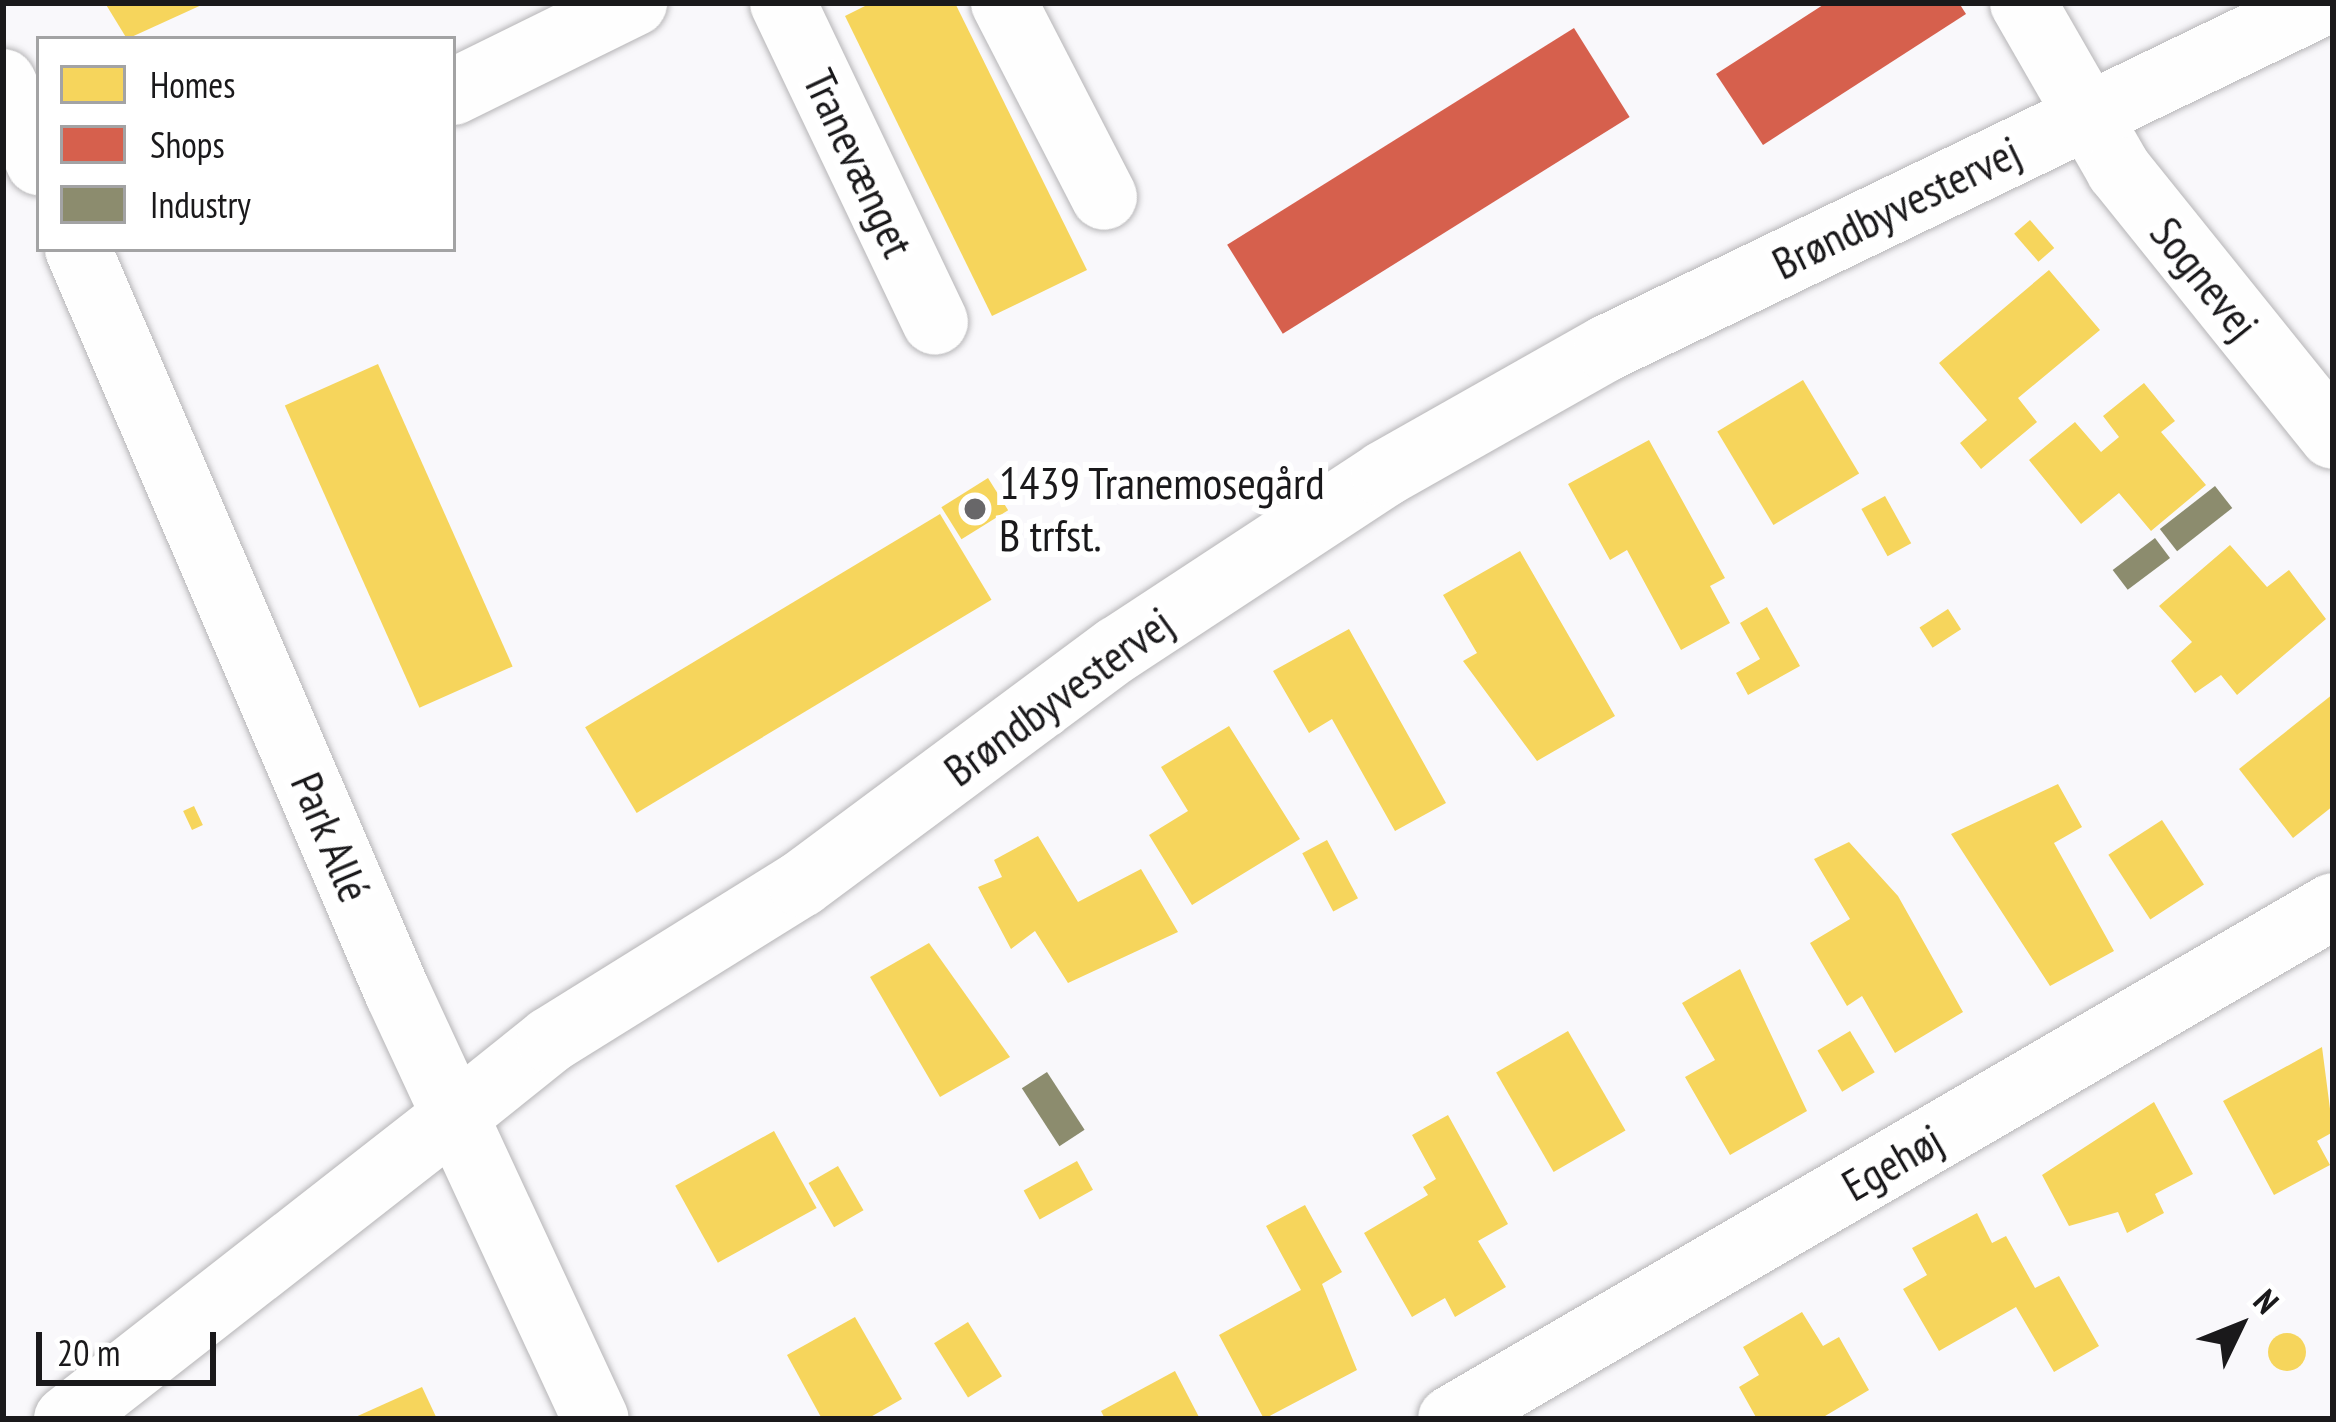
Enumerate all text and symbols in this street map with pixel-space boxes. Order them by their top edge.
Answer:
legend [36,36,456,252]
text: Homes [150,61,235,108]
street label: Tranevænget [792,61,926,265]
text: Shops [150,121,225,168]
street label: Brøndbyvestervej [1763,124,2029,290]
text: Industry [150,181,251,228]
street label: Sognevej [2140,206,2270,350]
place label: 1439 Tranemosegård B trfst. [999,456,1326,562]
marker: 1439 Tranemosegård B trfst. [962,496,988,522]
street label: Brøndbyvestervej [933,595,1183,797]
street label: Park Allé [279,763,383,911]
street label: Egehøj [1832,1112,1952,1212]
north arrow [2180,1266,2300,1386]
text: N [2245,1280,2288,1322]
scale bar [42,1308,222,1382]
text: 20 m [57,1329,120,1376]

